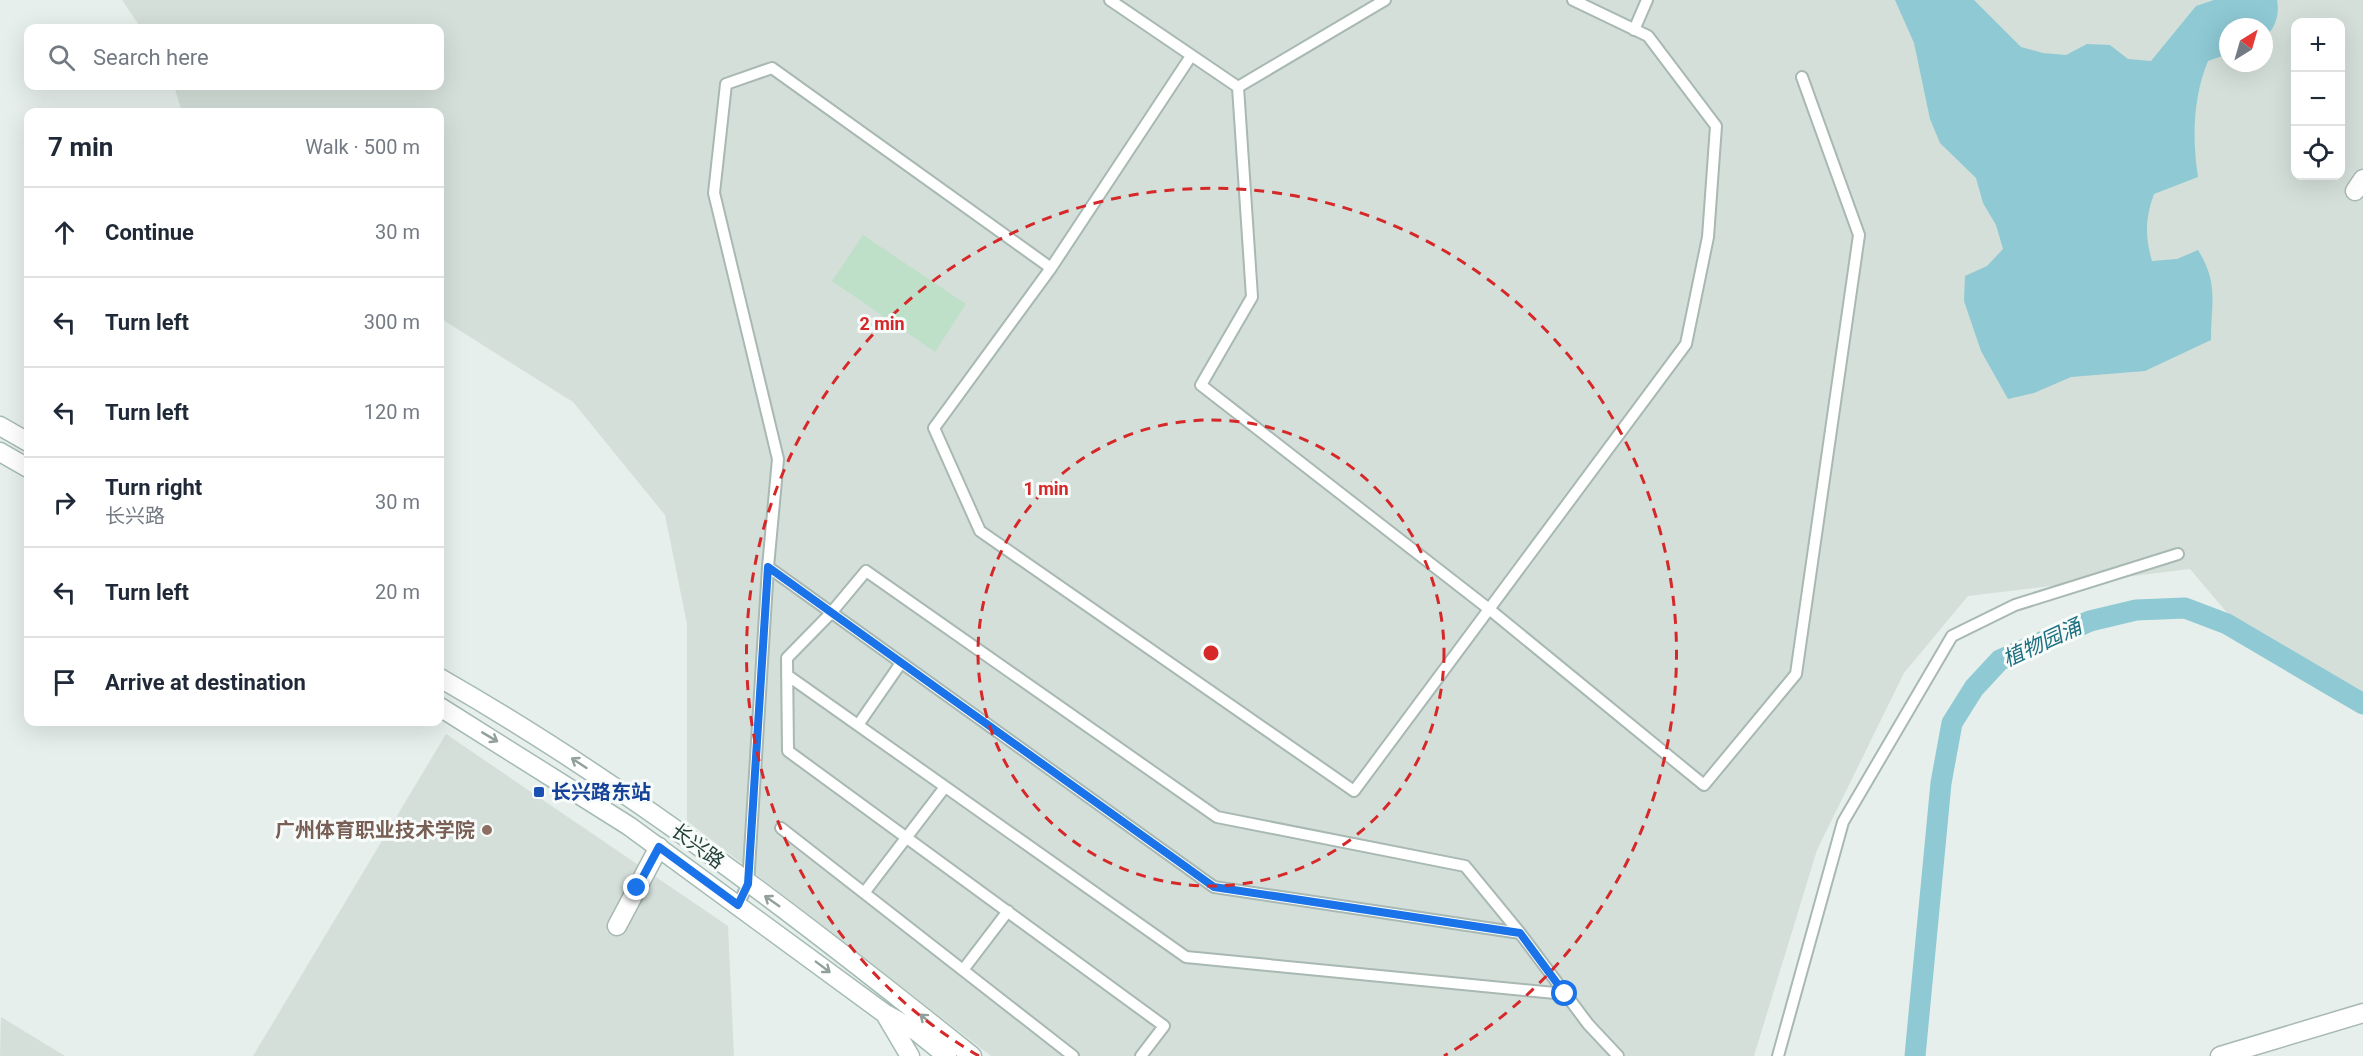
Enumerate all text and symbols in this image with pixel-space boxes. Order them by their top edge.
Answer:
north arrow [2219,18,2273,72]
map controls [2291,18,2345,180]
button: + [2291,18,2345,72]
search box [24,24,444,90]
icon: search [45,41,78,74]
text: Search here [93,45,209,70]
button: − [2291,72,2345,126]
button: locate [2291,126,2345,180]
text: 7 min [48,132,113,162]
text: Walk · 500 m [305,135,420,159]
icon: ahead [48,216,81,249]
text: Continue [105,220,194,245]
text: 30 m [375,220,420,244]
icon: left [48,306,81,339]
text: Turn left [105,310,189,335]
text: 300 m [364,310,420,334]
text: 2 min [859,313,905,334]
icon: left [48,396,81,429]
text: Turn left [105,400,189,425]
text: 120 m [364,400,420,424]
text: Turn right [105,475,202,500]
text: 1 min [1023,478,1069,499]
icon: right [48,486,81,519]
text: 30 m [375,490,420,514]
text: 长兴路 [105,504,165,528]
icon: left [48,576,81,609]
text: Turn left [105,580,189,605]
text: 20 m [375,580,420,604]
water label: 植物园涌 [1999,614,2087,672]
centre of rings [1201,643,1221,663]
icon: arrive [48,666,81,699]
text: Arrive at destination [105,670,306,695]
one-way arrow [481,731,498,743]
one-way arrow [572,757,588,769]
place label: 长兴路东站 [551,780,651,804]
marker: 长兴路东站 [532,785,546,799]
place label: 广州体育职业技术学院 [275,818,475,842]
street label: 长兴路 [667,818,729,874]
marker: 广州体育职业技术学院 [480,823,494,837]
route end [623,874,649,900]
one-way arrow [765,895,781,907]
one-way arrow [814,961,830,973]
route start [1551,980,1577,1006]
one-way arrow [919,1013,935,1026]

